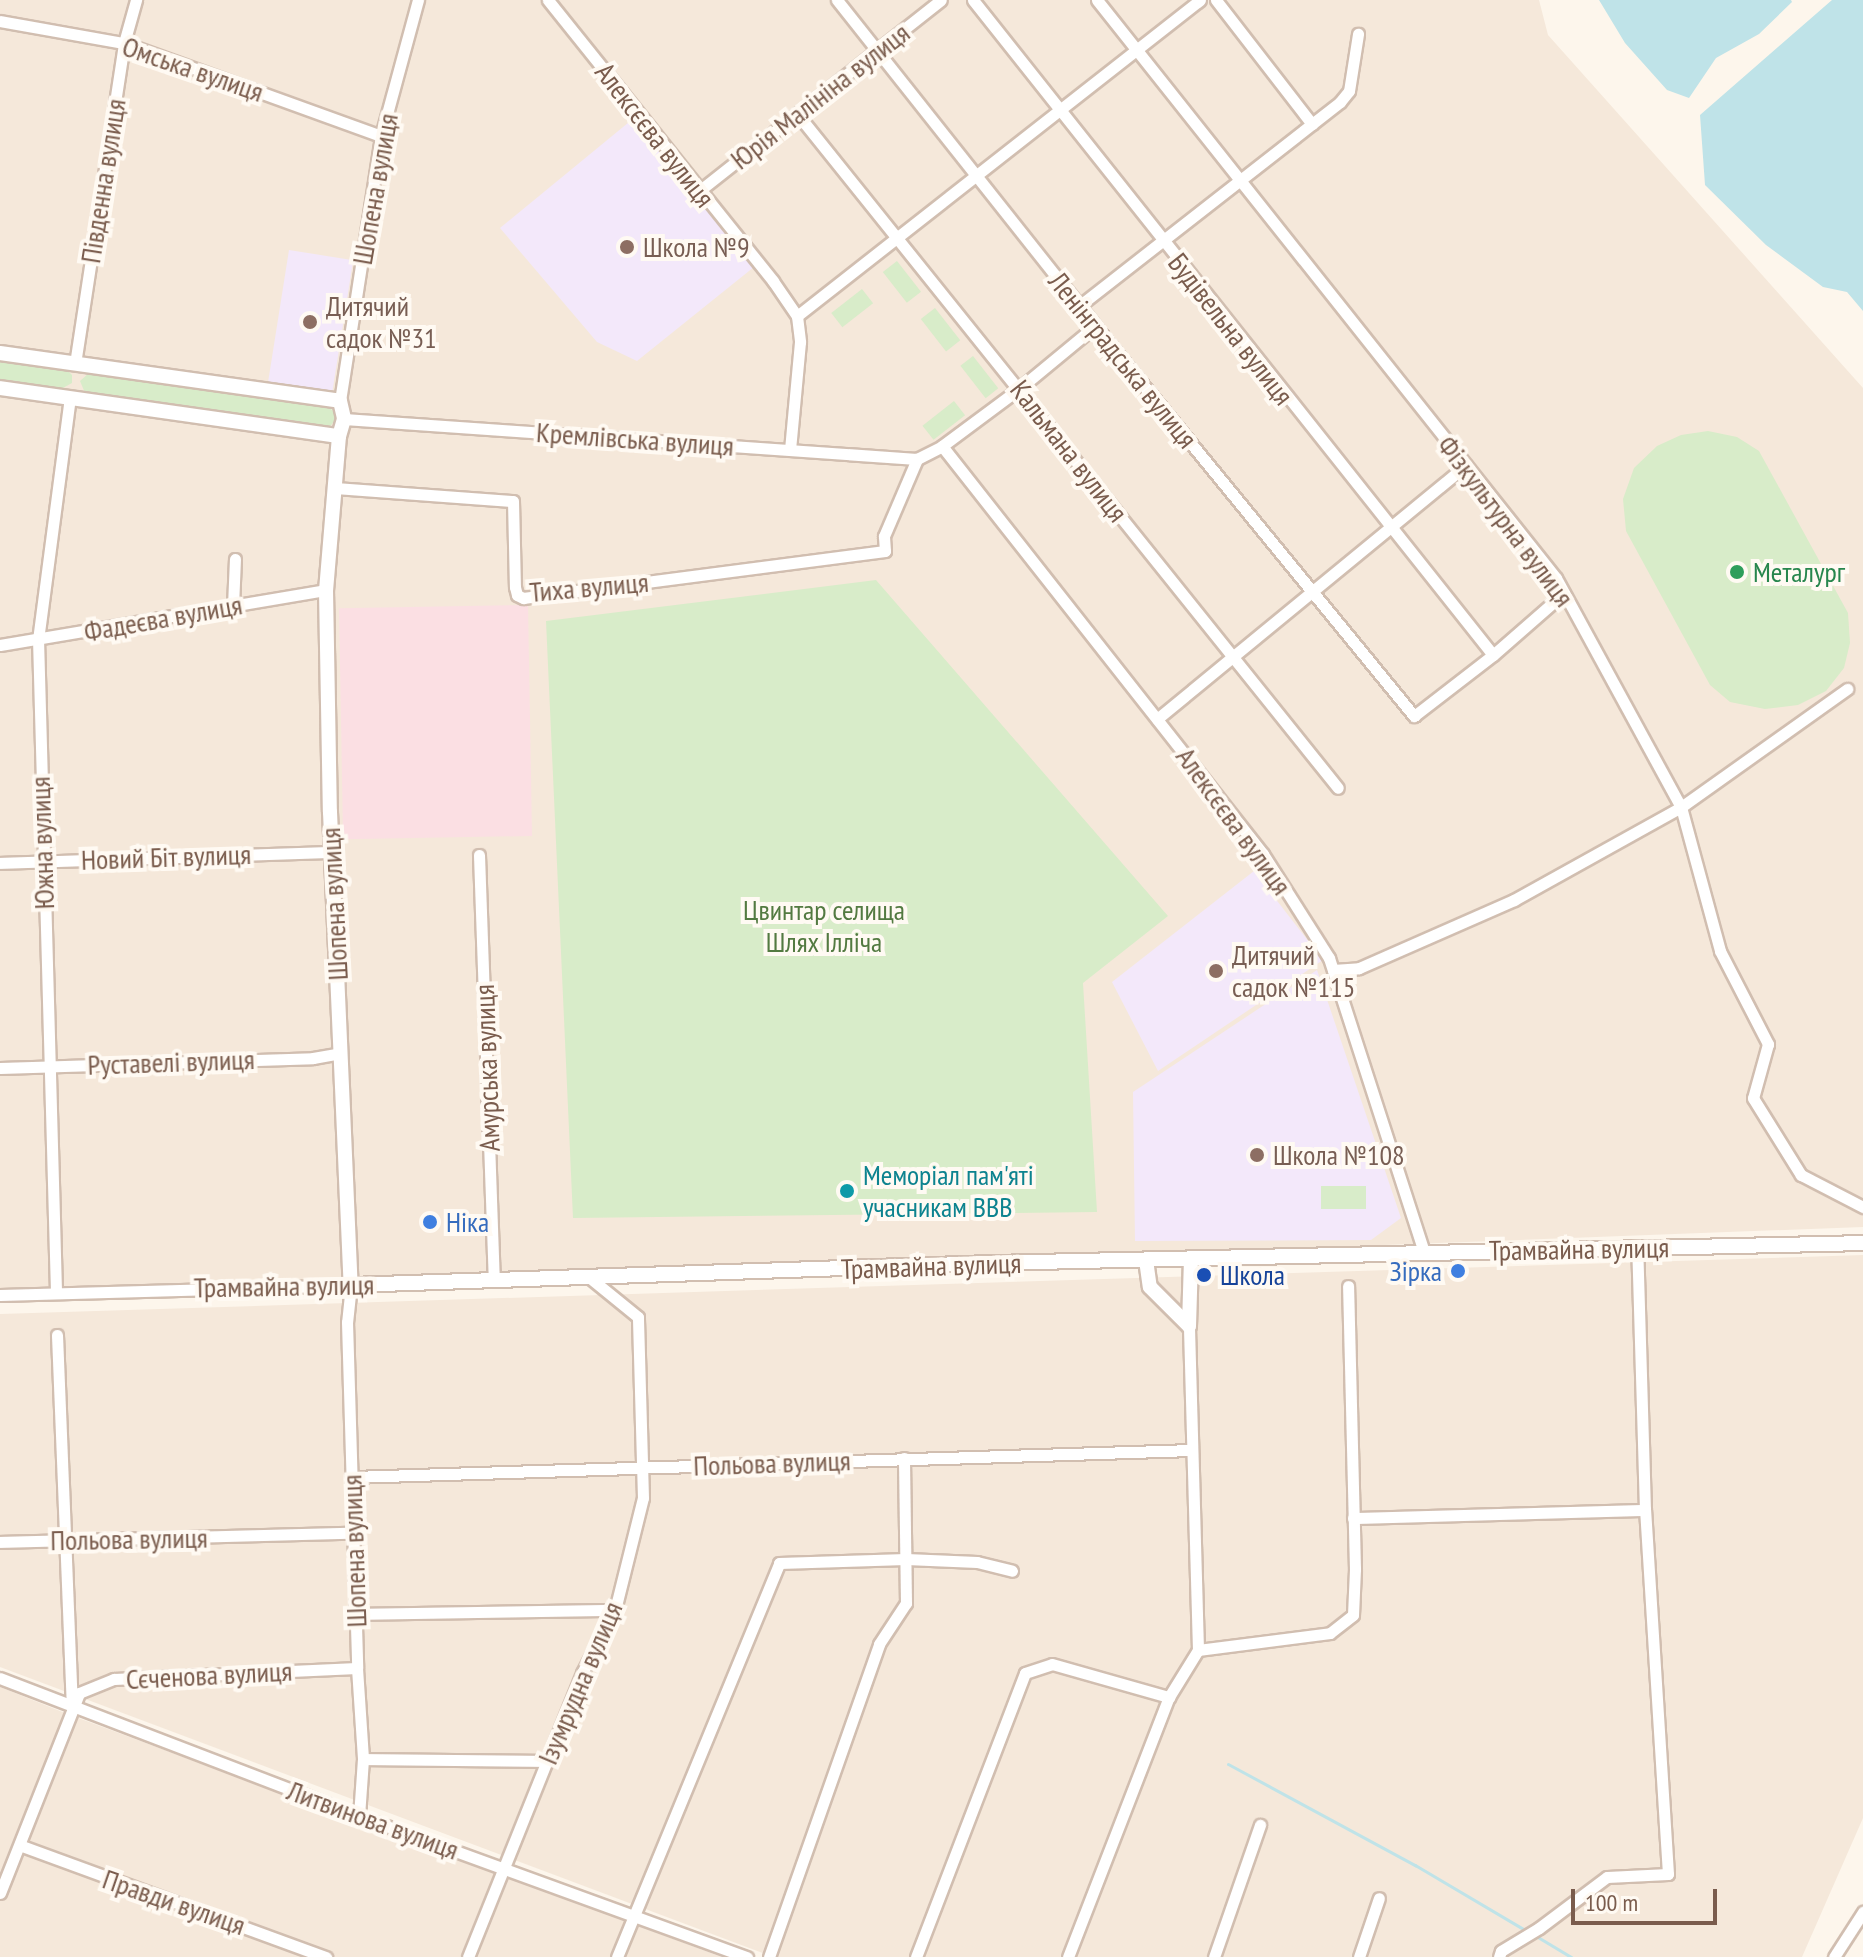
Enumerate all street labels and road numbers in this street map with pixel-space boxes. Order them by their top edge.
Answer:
street label: Юрія Малініна вулиця [724,16,916,176]
street label: Омська вулиця [118,29,268,109]
street label: Алексєєва вулиця [588,56,722,214]
street label: Південна вулиця [73,97,133,265]
street label: Шопена вулиця [345,111,405,267]
street label: Будівельна вулиця [1161,247,1301,411]
street label: Ленінградська вулиця [1042,265,1204,455]
street label: Кальмана вулиця [1003,374,1135,528]
street label: Кремлівська вулиця [535,415,735,463]
street label: Фiзкультурна вулиця [1431,429,1581,613]
street label: Тиха вулиця [528,565,650,609]
street label: Фадеєва вулиця [81,588,245,648]
street label: Алексєєва вулиця [1169,741,1299,901]
street label: Южна вулиця [23,776,61,910]
street label: Шопена вулиця [313,827,355,981]
street label: Новий Біт вулиця [80,837,252,877]
street label: Амурська вулиця [467,984,507,1152]
street label: Руставелі вулиця [87,1042,255,1082]
street label: Трамвайна вулиця [1489,1231,1669,1267]
street label: Трамвайна вулиця [840,1246,1022,1286]
street label: Трамвайна вулиця [194,1268,374,1304]
street label: Польова вулиця [693,1443,851,1483]
street label: Шопена вулиця [335,1474,373,1628]
street label: Польова вулиця [50,1521,208,1557]
street label: Ізумрудна вулиця [531,1597,629,1769]
street label: Сєченова вулиця [125,1654,293,1696]
street label: Литвинова вулиця [283,1773,463,1867]
street label: Правди вулиця [98,1862,250,1942]

